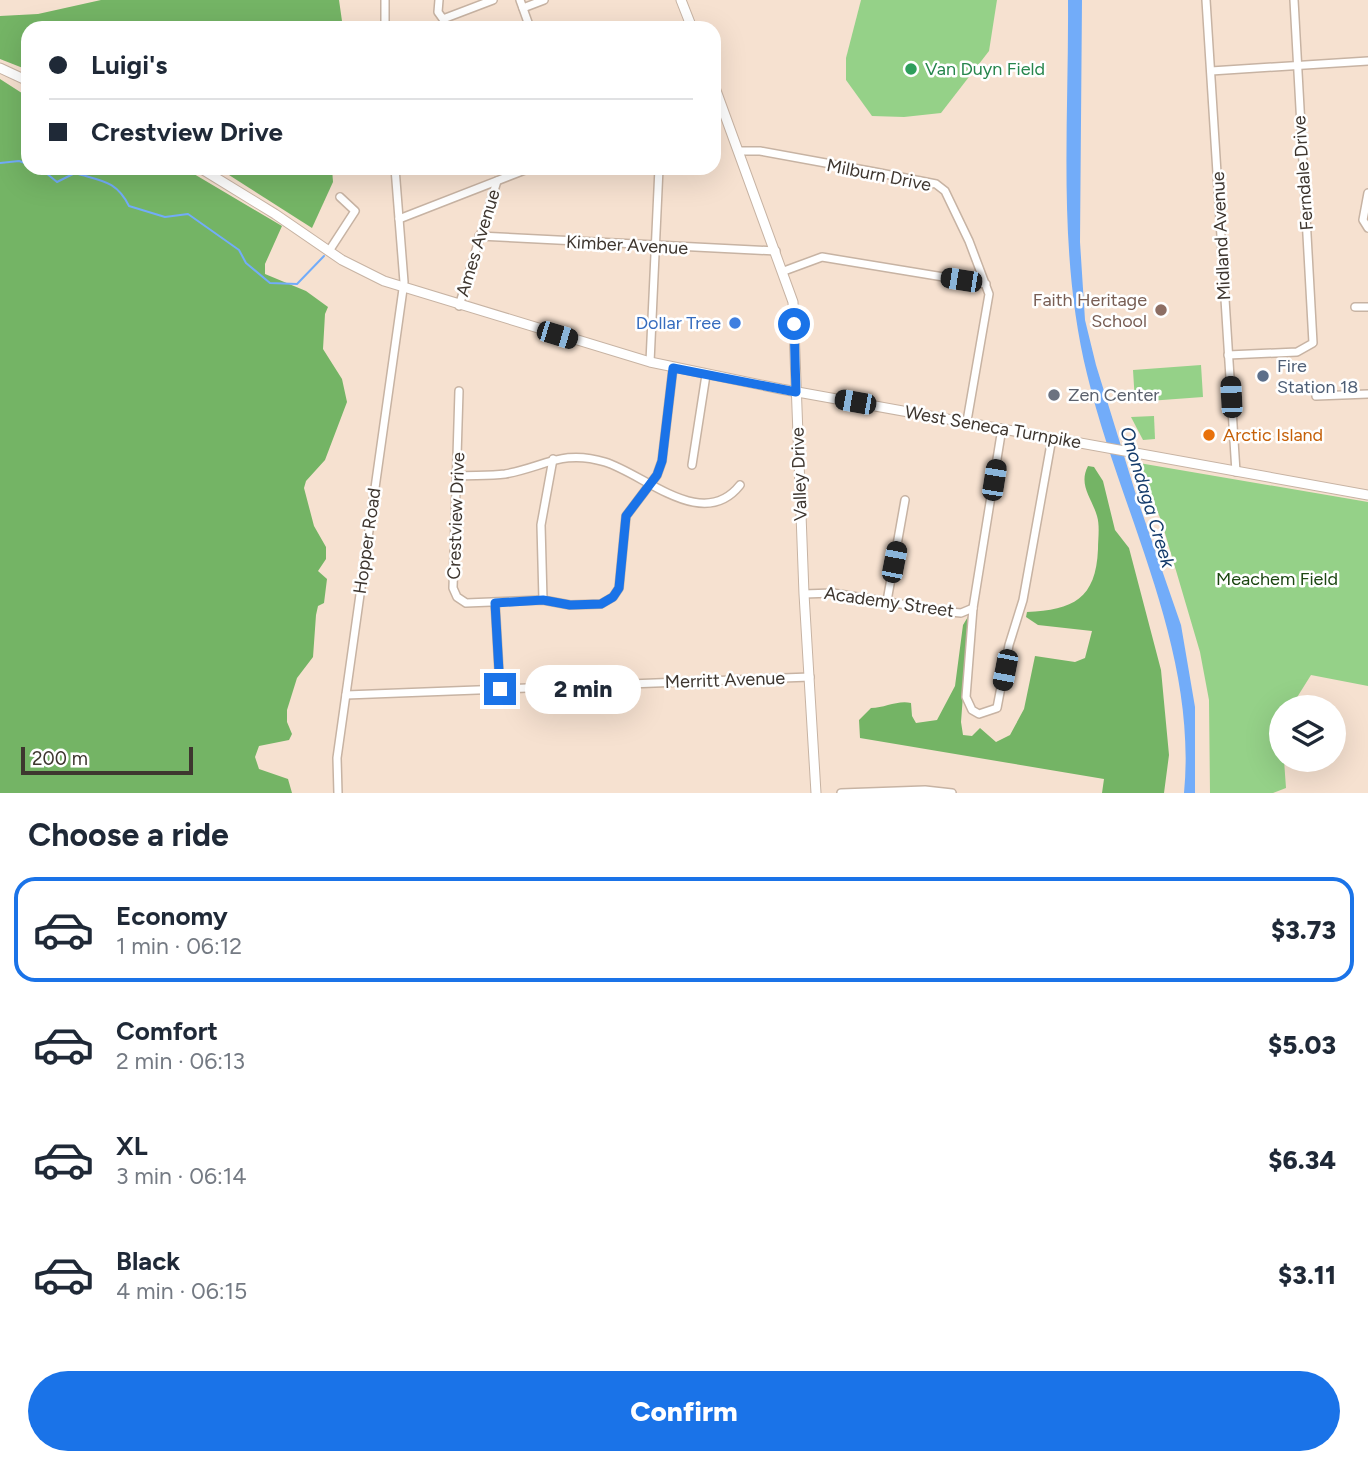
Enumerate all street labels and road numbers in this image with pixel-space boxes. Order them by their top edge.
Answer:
street label: Ferndale Drive [1288,115,1318,231]
street label: Milburn Drive [825,154,933,196]
street label: Midland Avenue [1207,171,1235,301]
street label: Ames Avenue [451,187,505,299]
street label: Kimber Avenue [565,231,689,259]
street label: West Seneca Turnpike [903,401,1083,453]
street label: Valley Drive [786,426,812,521]
street label: Crestview Drive [443,452,469,580]
street label: Hopper Road [349,486,385,596]
street label: Academy Street [823,582,956,622]
street label: Merritt Avenue [664,667,786,693]

